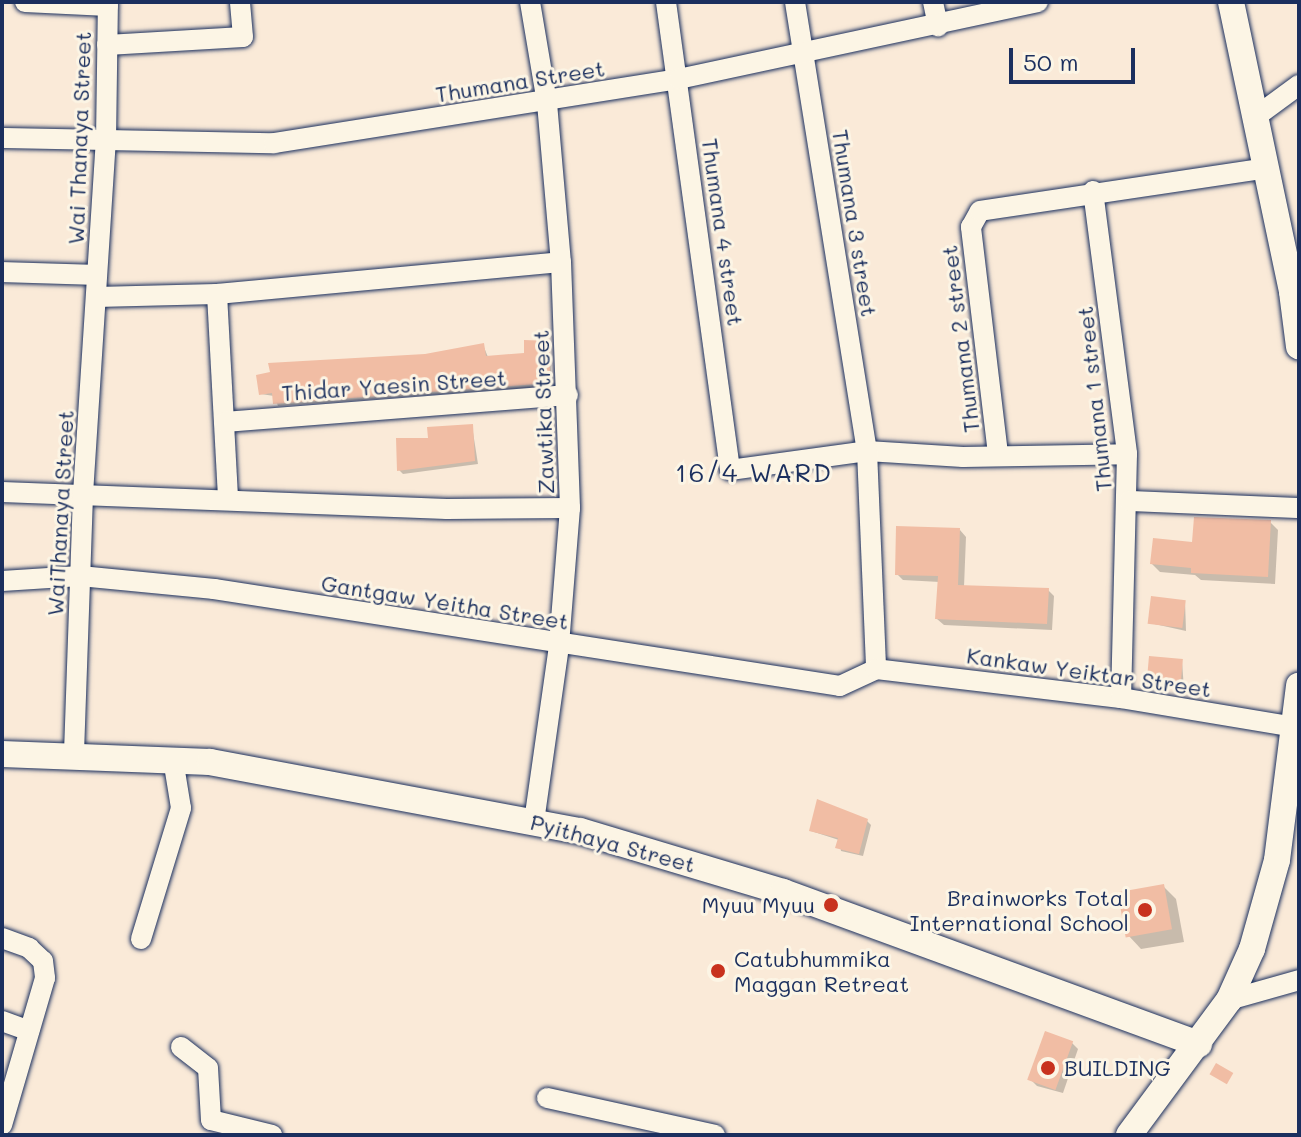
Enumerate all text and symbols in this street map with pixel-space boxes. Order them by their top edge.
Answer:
street label: Wai Thanaya Street [62,31,96,245]
scale bar [1013,32,1139,82]
text: 50 m [1023,46,1079,77]
street label: Thumana Street [434,55,606,107]
street label: Thumana 3 street [827,128,883,318]
street label: Thumana 4 street [697,137,749,327]
street label: Thumana 2 street [935,244,985,434]
street label: Thumana 1 street [1071,305,1117,493]
street label: Zawtika Street [527,329,559,495]
street label: Thidar Yaesin Street [281,364,507,406]
street label: WaiThanaya Street [41,409,79,617]
district label: 16/4 WARD [675,457,833,489]
street label: Gantgaw Yeitha Street [319,569,571,635]
street label: Kankaw Yeiktar Street [965,642,1213,702]
street label: Pyithaya Street [528,808,698,878]
place label: Brainworks Total International School [910,884,1129,936]
place label: Myuu Myuu [702,892,815,918]
marker: Myuu Myuu [822,896,840,914]
marker: Brainworks Total International School [1136,901,1154,919]
place label: Catubhummika Maggan Retreat [734,945,909,996]
marker: Catubhummika Maggan Retreat [709,962,727,980]
place label: BUILDING [1064,1055,1171,1081]
marker: BUILDING [1039,1059,1057,1077]

